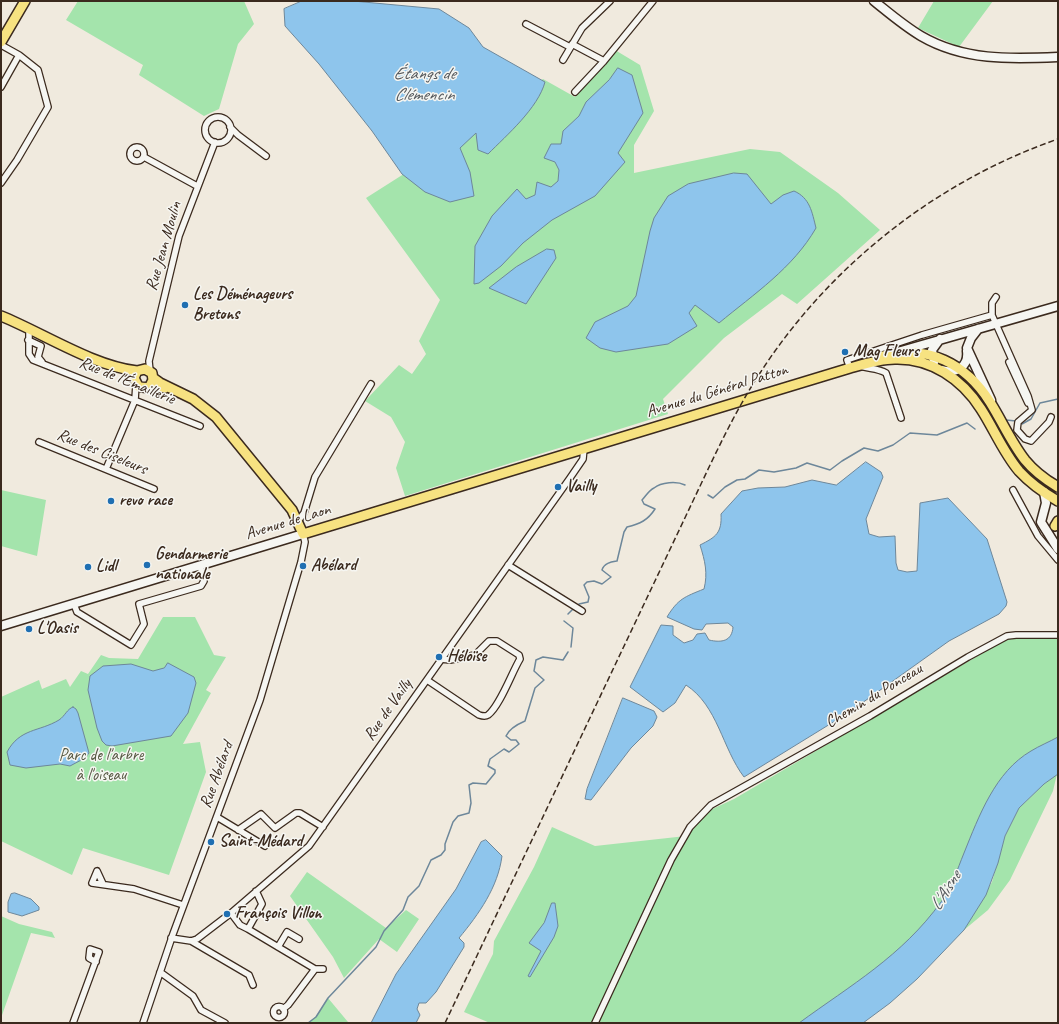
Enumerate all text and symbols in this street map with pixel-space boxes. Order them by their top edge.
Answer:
water label: Étangs de Clémencin [393,63,455,106]
street label: Rue Jean Moulin [142,199,186,293]
place label: Les Déménageurs Bretons [193,285,292,325]
marker: Les Déménageurs Bretons [180,300,190,310]
place label: Mag Fleurs [853,342,919,362]
marker: Mag Fleurs [840,347,850,357]
street label: Rue de l'Émaillerie [76,353,178,409]
street label: Avenue du Général Patton [644,360,790,422]
street label: Rue des Ciseleurs [54,425,150,479]
place label: Vailly [566,477,596,497]
marker: Vailly [553,482,563,492]
place label: revo race [119,491,172,511]
marker: revo race [106,496,116,506]
street label: Avenue de Laon [243,499,333,545]
place label: Gendarmerie nationale [155,545,227,585]
place label: Abélard [311,556,356,576]
place label: Lidl [96,557,117,577]
marker: Gendarmerie nationale [142,560,152,570]
marker: Abélard [298,561,308,571]
marker: Lidl [83,562,93,572]
place label: L'Oasis [37,619,78,639]
marker: L'Oasis [24,624,34,634]
place label: Héloïse [447,647,486,667]
marker: Héloïse [434,652,444,662]
street label: Chemin du Ponceau [822,659,926,733]
street label: Rue de Vailly [359,675,417,745]
street label: Rue Abélard [196,739,238,811]
park label: Parc de l'arbre à l'oiseau [59,746,143,786]
place label: Saint-Médard [219,832,302,852]
marker: Saint-Médard [206,837,216,847]
water label: L'Aisne [926,867,966,915]
place label: François Villon [235,904,321,924]
marker: François Villon [222,909,232,919]

